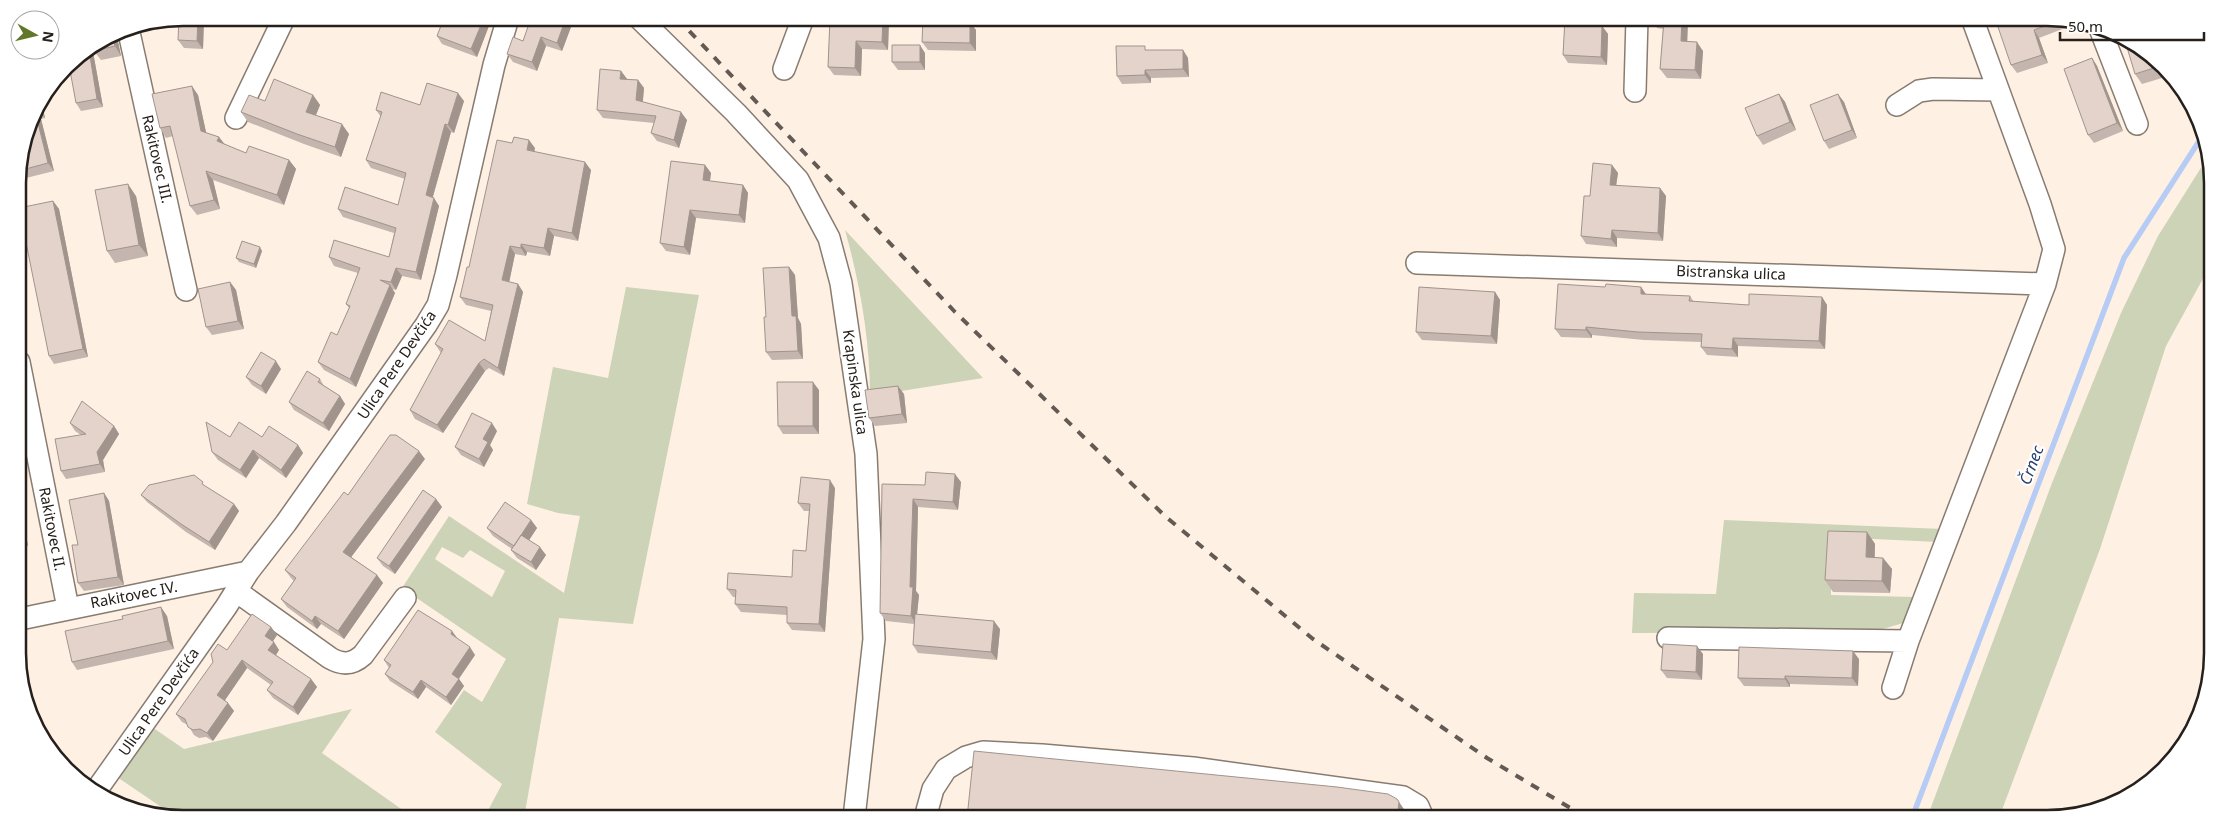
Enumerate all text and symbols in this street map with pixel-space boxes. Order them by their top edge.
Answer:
north arrow [10,10,60,60]
scale bar [2060,10,2204,42]
text: 50 m [2068,16,2103,36]
text: N [38,30,59,44]
street label: Rakitovec III. [138,113,178,205]
street label: Bistranska ulica [1676,260,1786,284]
street label: Ulica Pere Devčića [352,306,440,423]
street label: Krapinska ulica [839,328,873,436]
water label: Črnec [2014,442,2049,488]
street label: Rakitovec II. [35,485,71,573]
street label: Rakitovec IV. [89,576,179,612]
street label: Ulica Pere Devčića [113,643,203,759]

